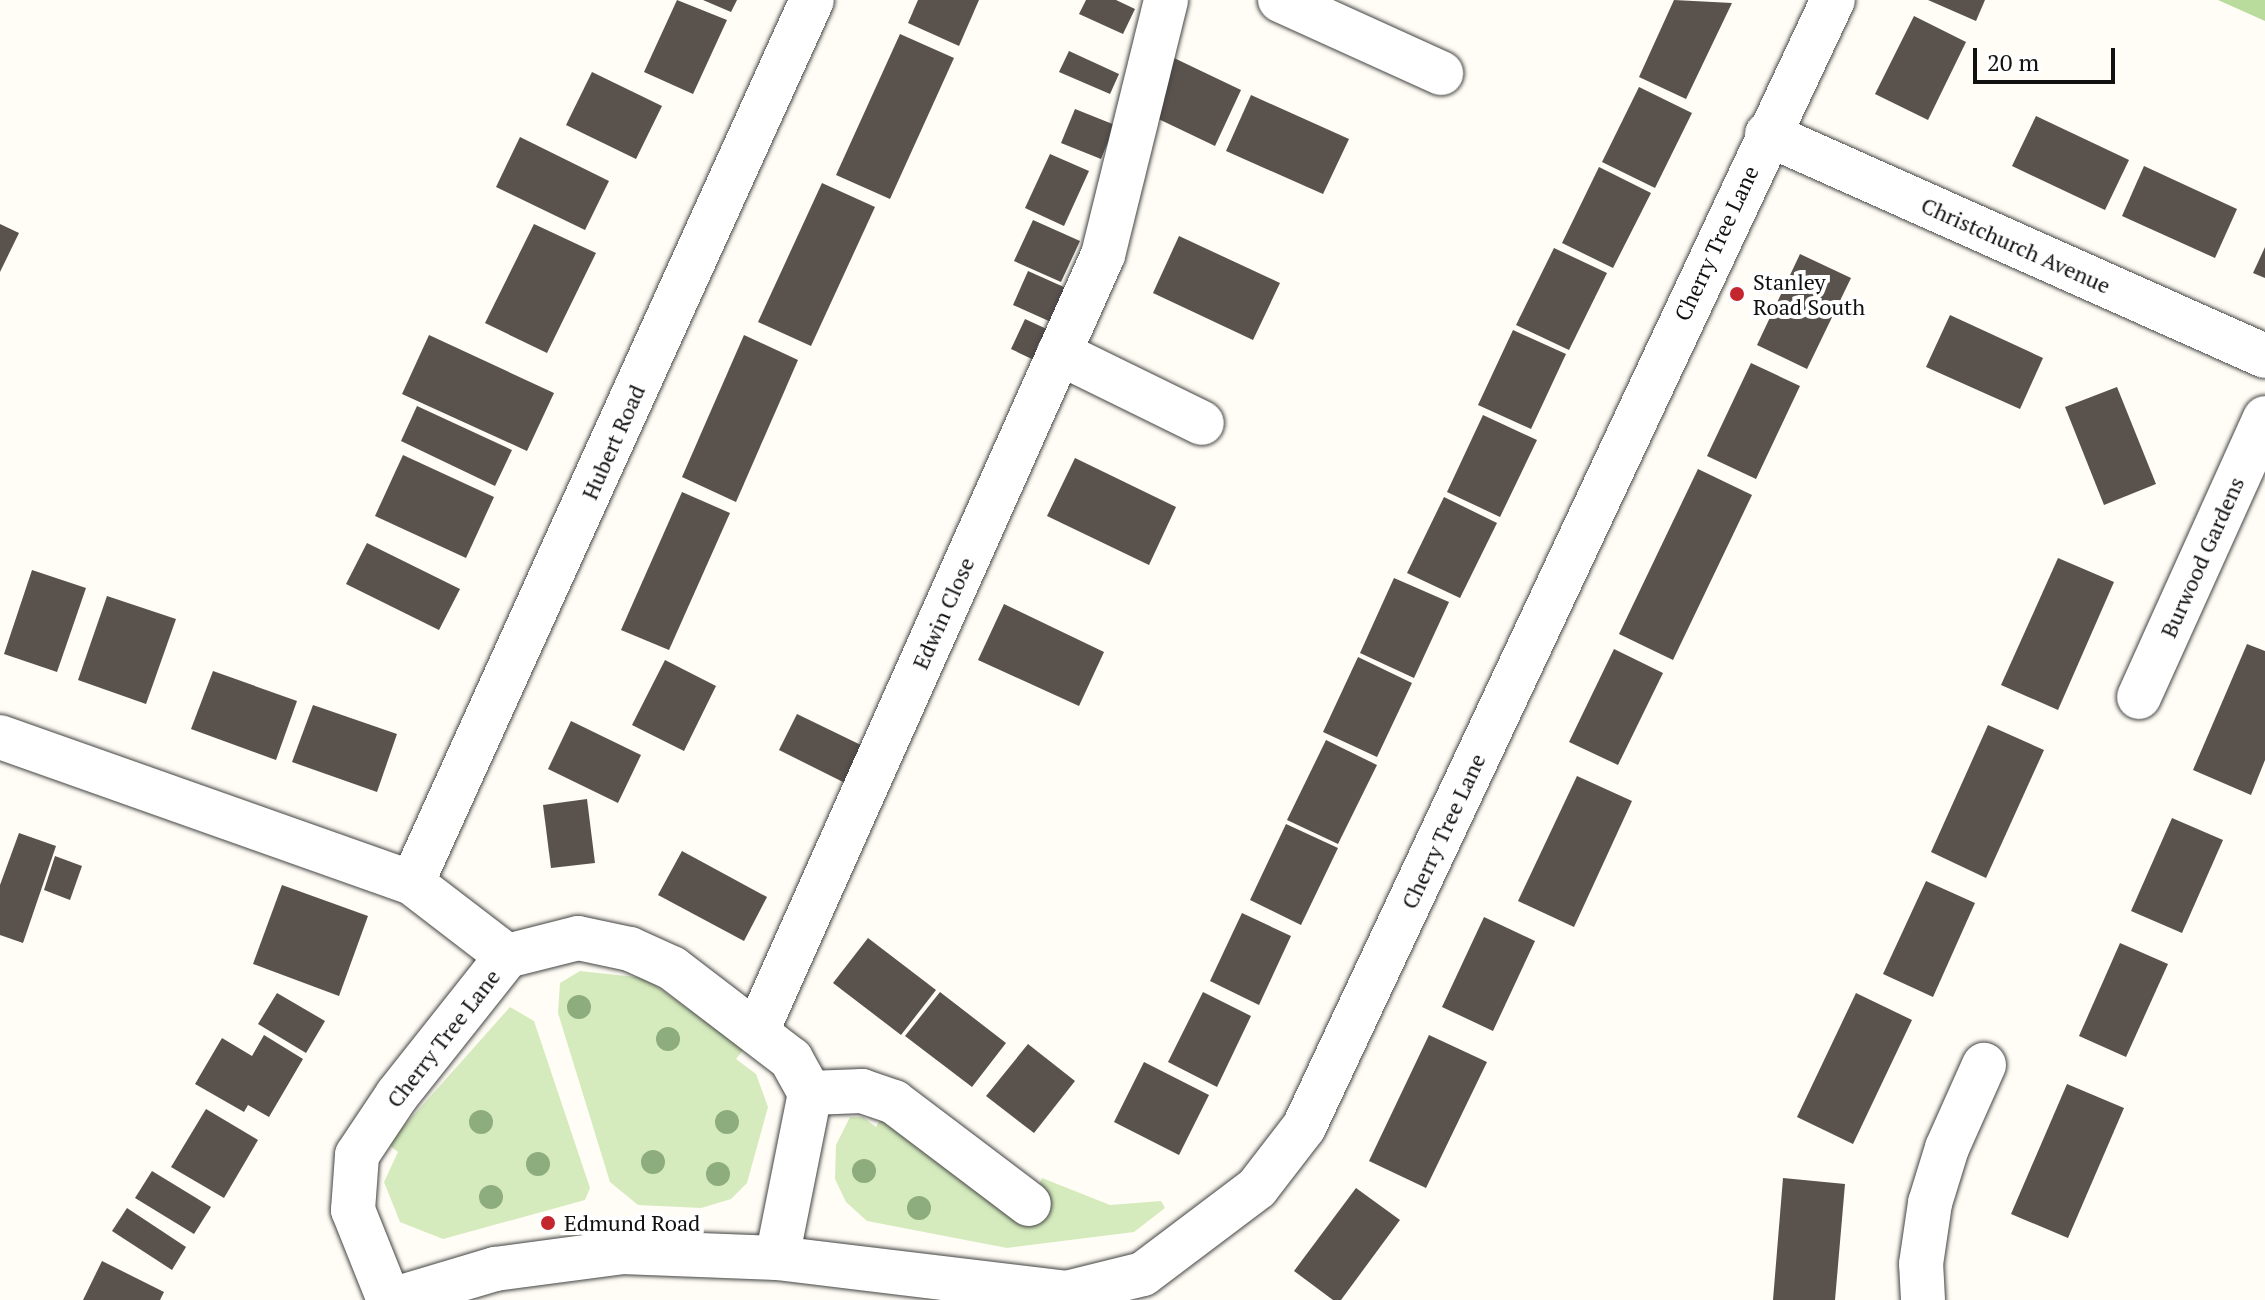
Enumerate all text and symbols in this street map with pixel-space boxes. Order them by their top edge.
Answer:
scale bar [1977,32,2119,82]
text: 20 m [1987,46,2039,78]
street label: Cherry Tree Lane [1669,161,1763,325]
street label: Christchurch Avenue [1917,191,2115,299]
place label: Stanley Road South [1753,268,1865,320]
marker: Stanley Road South [1728,285,1746,303]
street label: Hubert Road [576,381,650,503]
street label: Burwood Gardens [2155,473,2249,641]
street label: Edwin Close [907,553,979,673]
street label: Cherry Tree Lane [1396,749,1490,913]
street label: Cherry Tree Lane [381,964,505,1112]
place label: Edmund Road [564,1210,700,1236]
marker: Edmund Road [539,1214,557,1232]

